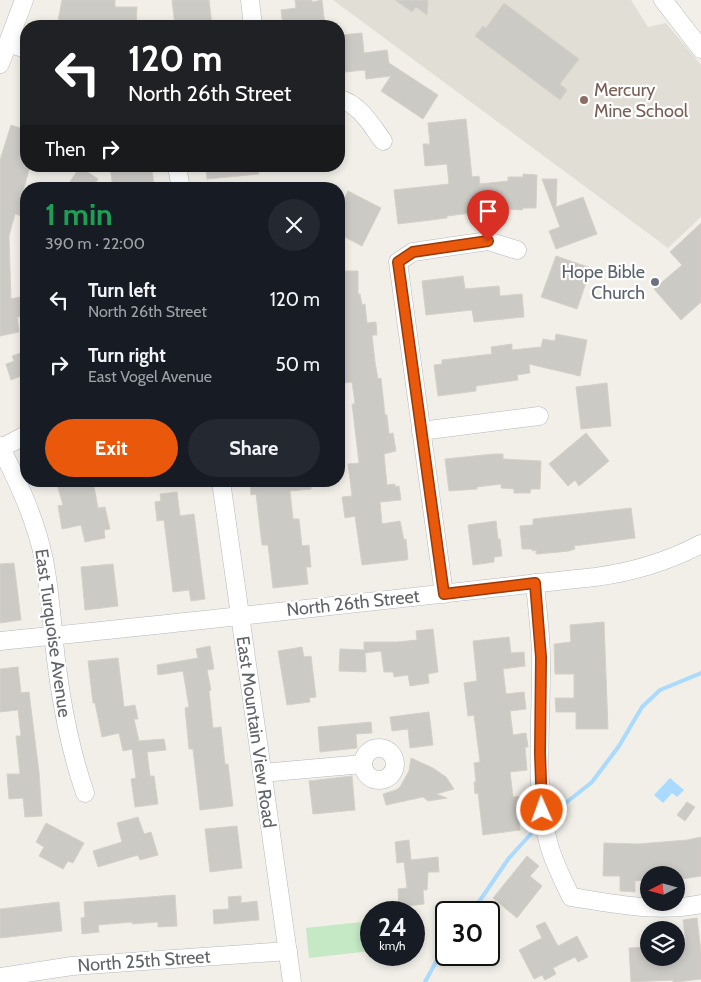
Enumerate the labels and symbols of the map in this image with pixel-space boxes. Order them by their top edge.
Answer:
place label: Mercury Mine School [594,79,689,122]
marker: Mercury Mine School [578,94,590,106]
pin [467,190,509,241]
place label: Hope Bible Church [562,261,645,304]
marker: Hope Bible Church [649,276,661,288]
street label: East Turquoise Avenue [30,547,76,719]
street label: North 26th Street [285,585,421,621]
street label: East Mountain View Road [232,635,280,829]
position arrow [515,783,567,835]
north arrow [640,866,685,911]
speed limit sign: 30 [435,901,500,966]
street label: North 25th Street [77,945,211,977]

